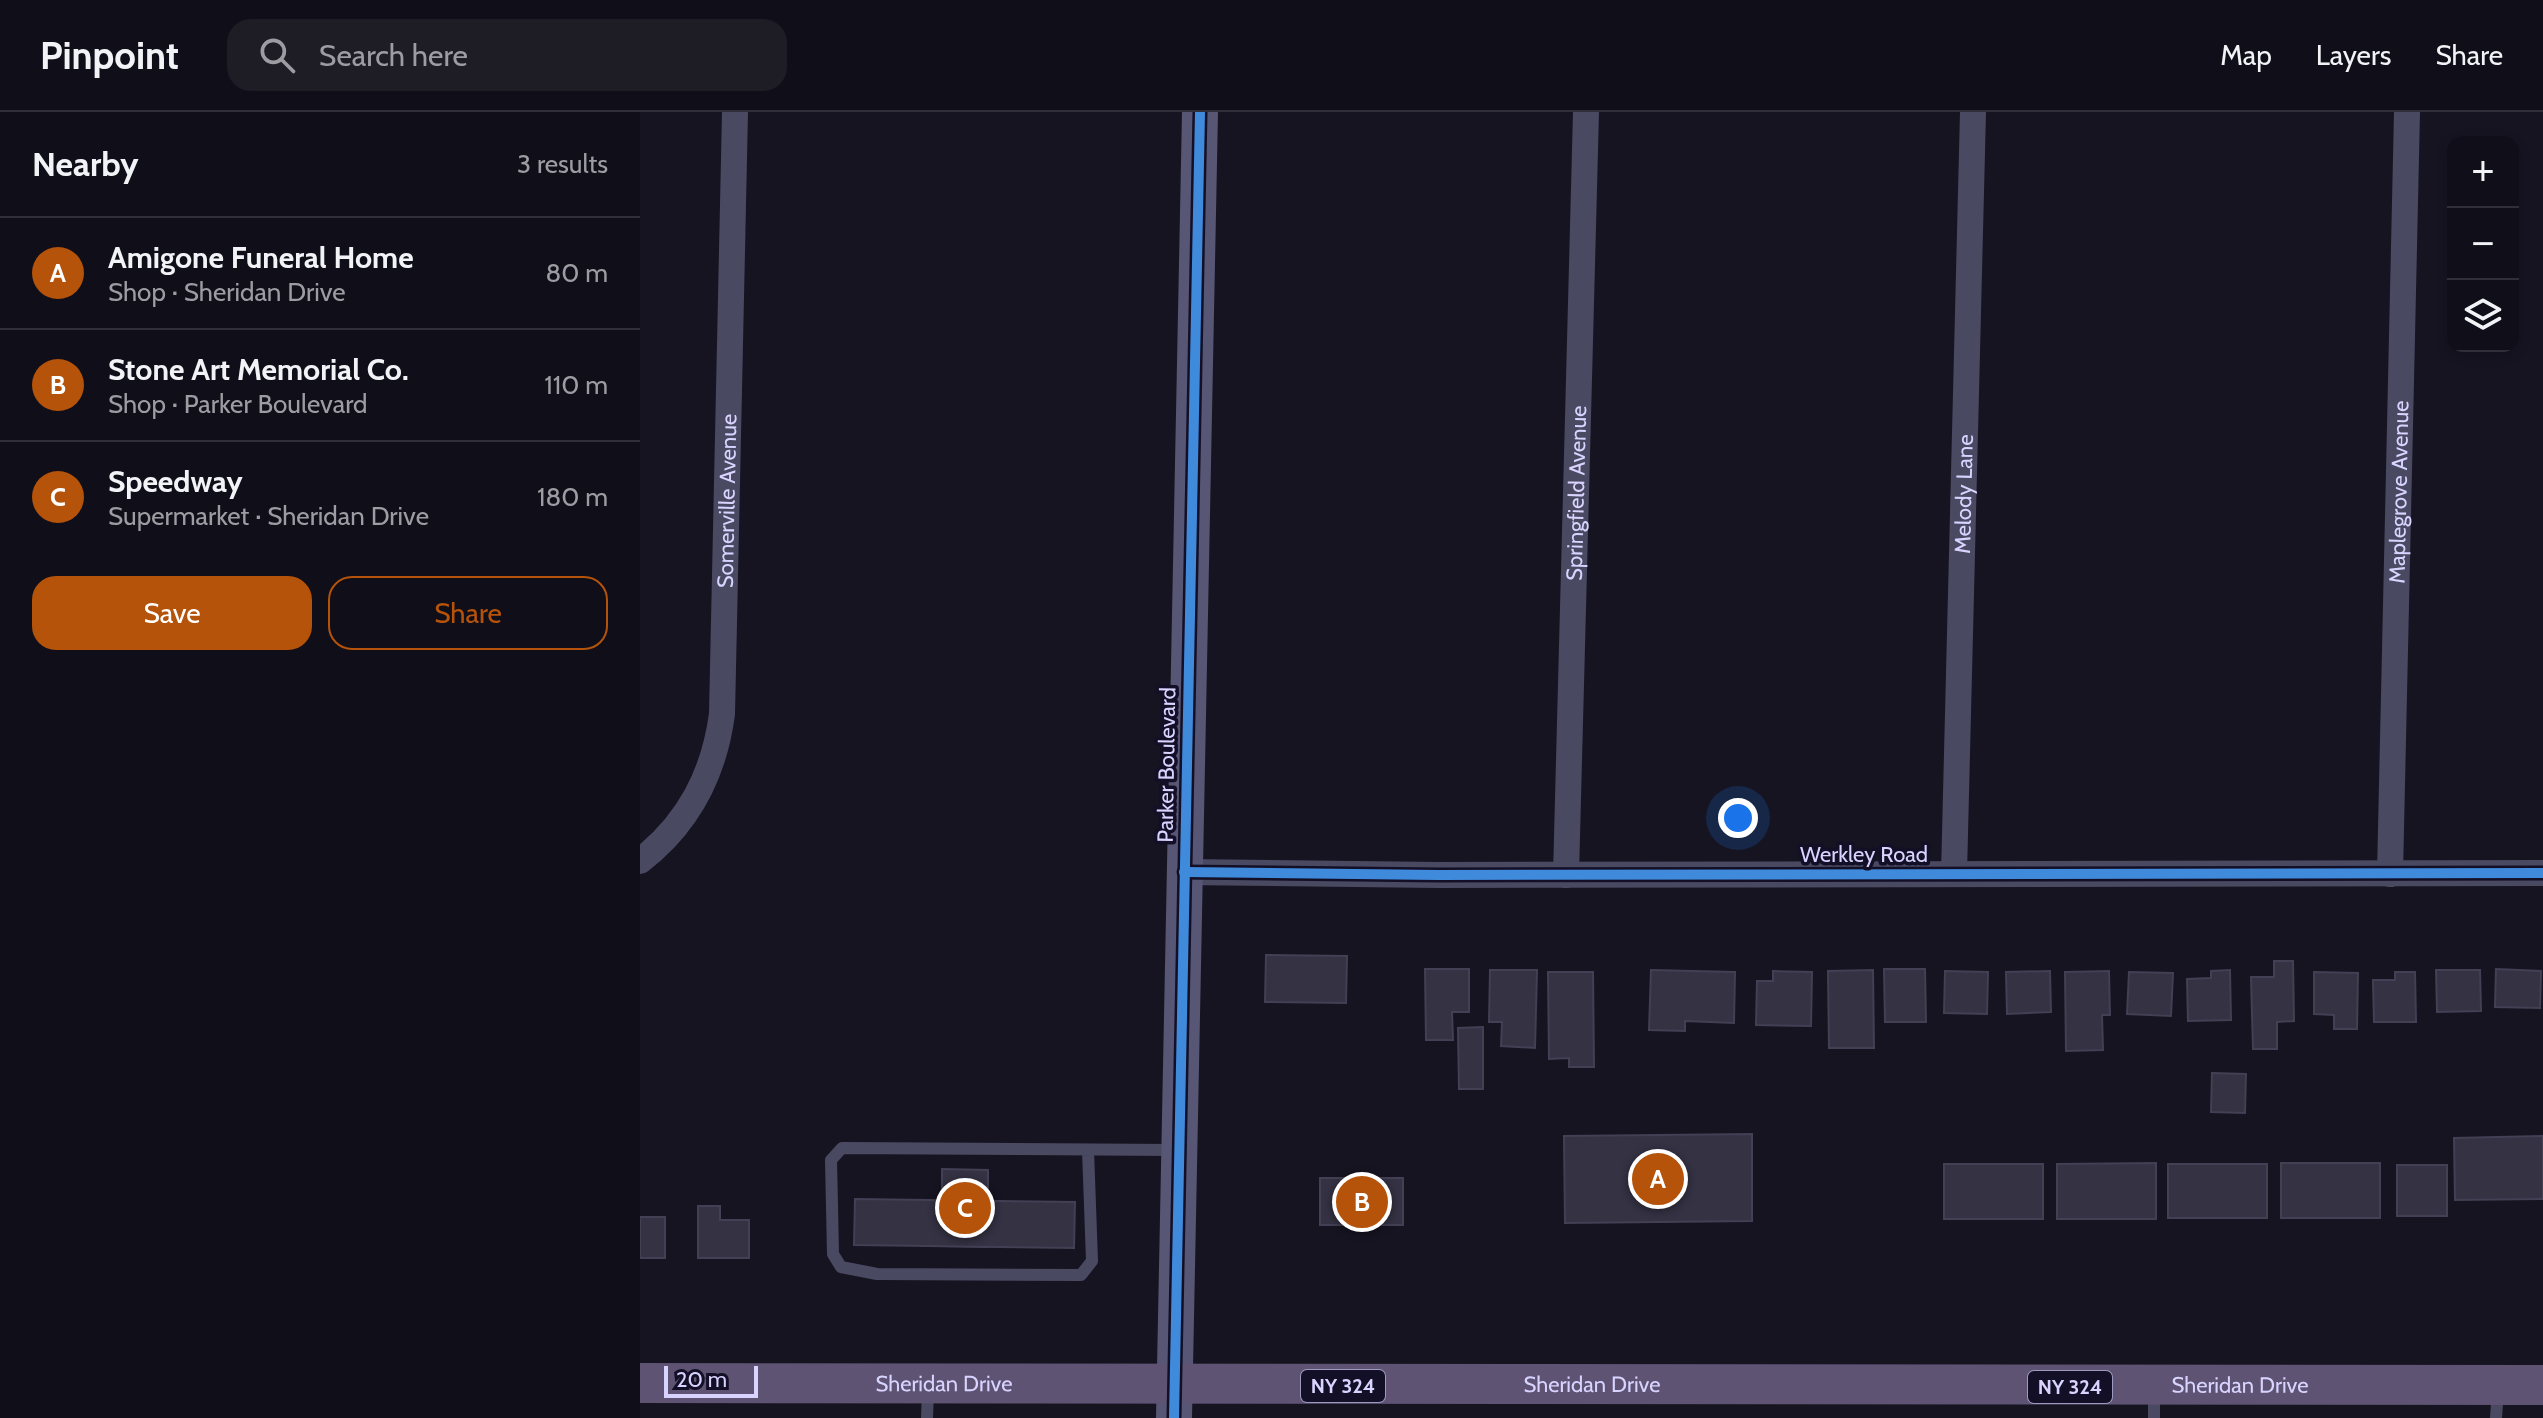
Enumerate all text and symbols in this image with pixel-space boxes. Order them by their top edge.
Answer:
search box [227,19,787,91]
text: Pinpoint [40,32,179,79]
icon: search [255,33,299,77]
text: Search here [319,37,468,74]
text: Map [2220,38,2272,72]
text: Layers [2316,38,2391,72]
text: Share [2435,38,2503,72]
map controls [2447,136,2519,352]
button: + [2447,136,2519,208]
text: Nearby [32,143,139,185]
text: 3 results [517,148,608,180]
button: − [2447,208,2519,280]
text: Amigone Funeral Home [108,239,414,276]
text: A [50,257,66,289]
text: 80 m [545,257,608,289]
text: Shop · Sheridan Drive [108,276,346,308]
button: layers [2447,280,2519,352]
text: Stone Art Memorial Co. [108,351,409,388]
text: B [50,369,66,401]
text: 110 m [544,369,608,401]
text: Shop · Parker Boulevard [108,388,368,420]
street label: Maplegrove Avenue [2383,400,2415,584]
street label: Springfield Avenue [1561,405,1592,581]
street label: Somerville Avenue [712,414,742,588]
street label: Melody Lane [1949,434,1979,554]
text: Speedway [108,463,243,500]
text: C [50,481,66,513]
text: 180 m [537,481,608,513]
text: Supermarket · Sheridan Drive [108,500,429,532]
button: Save [32,576,312,650]
button: Share [328,576,608,650]
street label: Parker Boulevard [1152,687,1181,843]
your location [1718,798,1758,838]
street label: Werkley Road [1800,841,1928,868]
pin: A [1632,1149,1684,1209]
pin: B [1336,1172,1388,1232]
pin: C [939,1178,991,1238]
scale bar [664,1362,758,1398]
text: 20 m [676,1366,727,1393]
street label: Sheridan Drive [876,1370,1012,1397]
road number: NY 324 [1301,1370,1385,1402]
street label: Sheridan Drive [1524,1371,1660,1398]
road number: NY 324 [2028,1371,2112,1403]
street label: Sheridan Drive [2172,1372,2308,1399]

